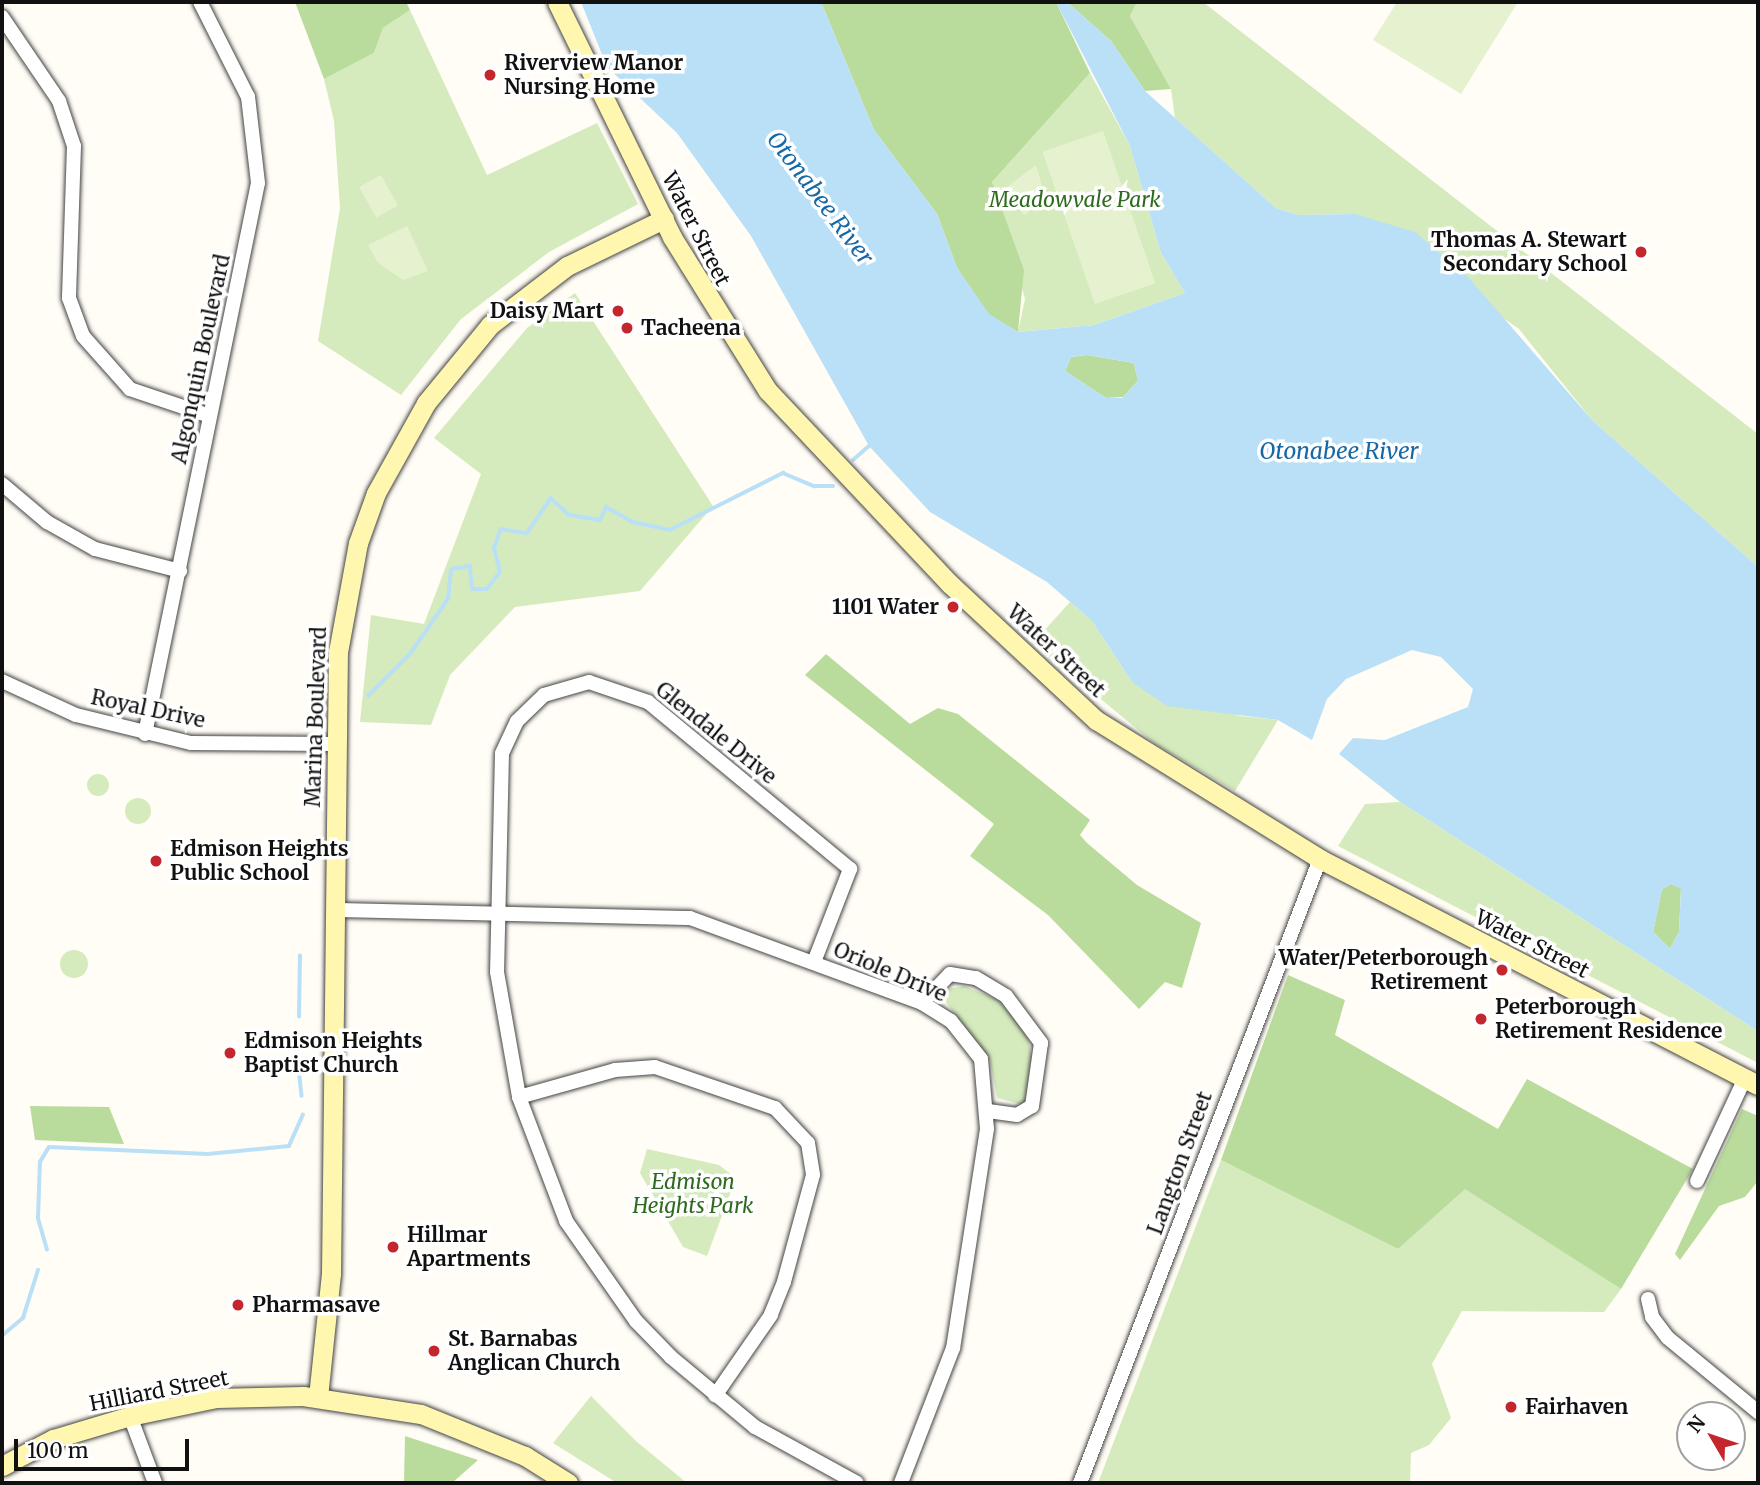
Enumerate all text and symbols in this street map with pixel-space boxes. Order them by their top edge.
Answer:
place label: Riverview Manor Nursing Home [504,50,683,100]
marker: Riverview Manor Nursing Home [482,67,498,83]
water label: Otonabee River [761,126,879,270]
street label: Water Street [657,168,735,290]
park label: Meadowvale Park [989,187,1161,213]
place label: Thomas A. Stewart Secondary School [1431,227,1627,277]
marker: Thomas A. Stewart Secondary School [1633,244,1649,260]
street label: Algonquin Boulevard [166,252,236,466]
place label: Daisy Mart [490,298,604,324]
marker: Daisy Mart [610,303,626,319]
place label: Tacheena [641,315,741,341]
marker: Tacheena [619,320,635,336]
water label: Otonabee River [1259,437,1419,465]
place label: 1101 Water [832,594,939,620]
marker: 1101 Water [945,599,961,615]
street label: Water Street [1002,599,1110,703]
street label: Marina Boulevard [300,626,332,808]
street label: Glendale Drive [651,677,781,789]
street label: Royal Drive [89,685,207,733]
place label: Edmison Heights Public School [170,836,349,886]
marker: Edmison Heights Public School [148,853,164,869]
street label: Water Street [1471,905,1593,983]
street label: Oriole Drive [830,937,950,1007]
place label: Water/Peterborough Retirement [1279,945,1488,995]
marker: Water/Peterborough Retirement [1494,962,1510,978]
place label: Peterborough Retirement Residence [1495,994,1722,1044]
marker: Peterborough Retirement Residence [1473,1011,1489,1027]
place label: Edmison Heights Baptist Church [244,1028,423,1078]
marker: Edmison Heights Baptist Church [222,1045,238,1061]
street label: Langton Street [1142,1088,1218,1238]
park label: Edmison Heights Park [633,1169,753,1219]
place label: Hillmar Apartments [407,1222,531,1272]
marker: Hillmar Apartments [385,1239,401,1255]
place label: Pharmasave [252,1292,380,1318]
marker: Pharmasave [230,1297,246,1313]
place label: St. Barnabas Anglican Church [448,1326,620,1376]
marker: St. Barnabas Anglican Church [426,1343,442,1359]
street label: Hilliard Street [87,1365,231,1417]
place label: Fairhaven [1525,1394,1628,1420]
marker: Fairhaven [1503,1399,1519,1415]
north arrow [1676,1401,1746,1471]
text: N [1682,1411,1710,1437]
scale bar [18,1426,192,1470]
text: 100 m [27,1437,89,1464]

